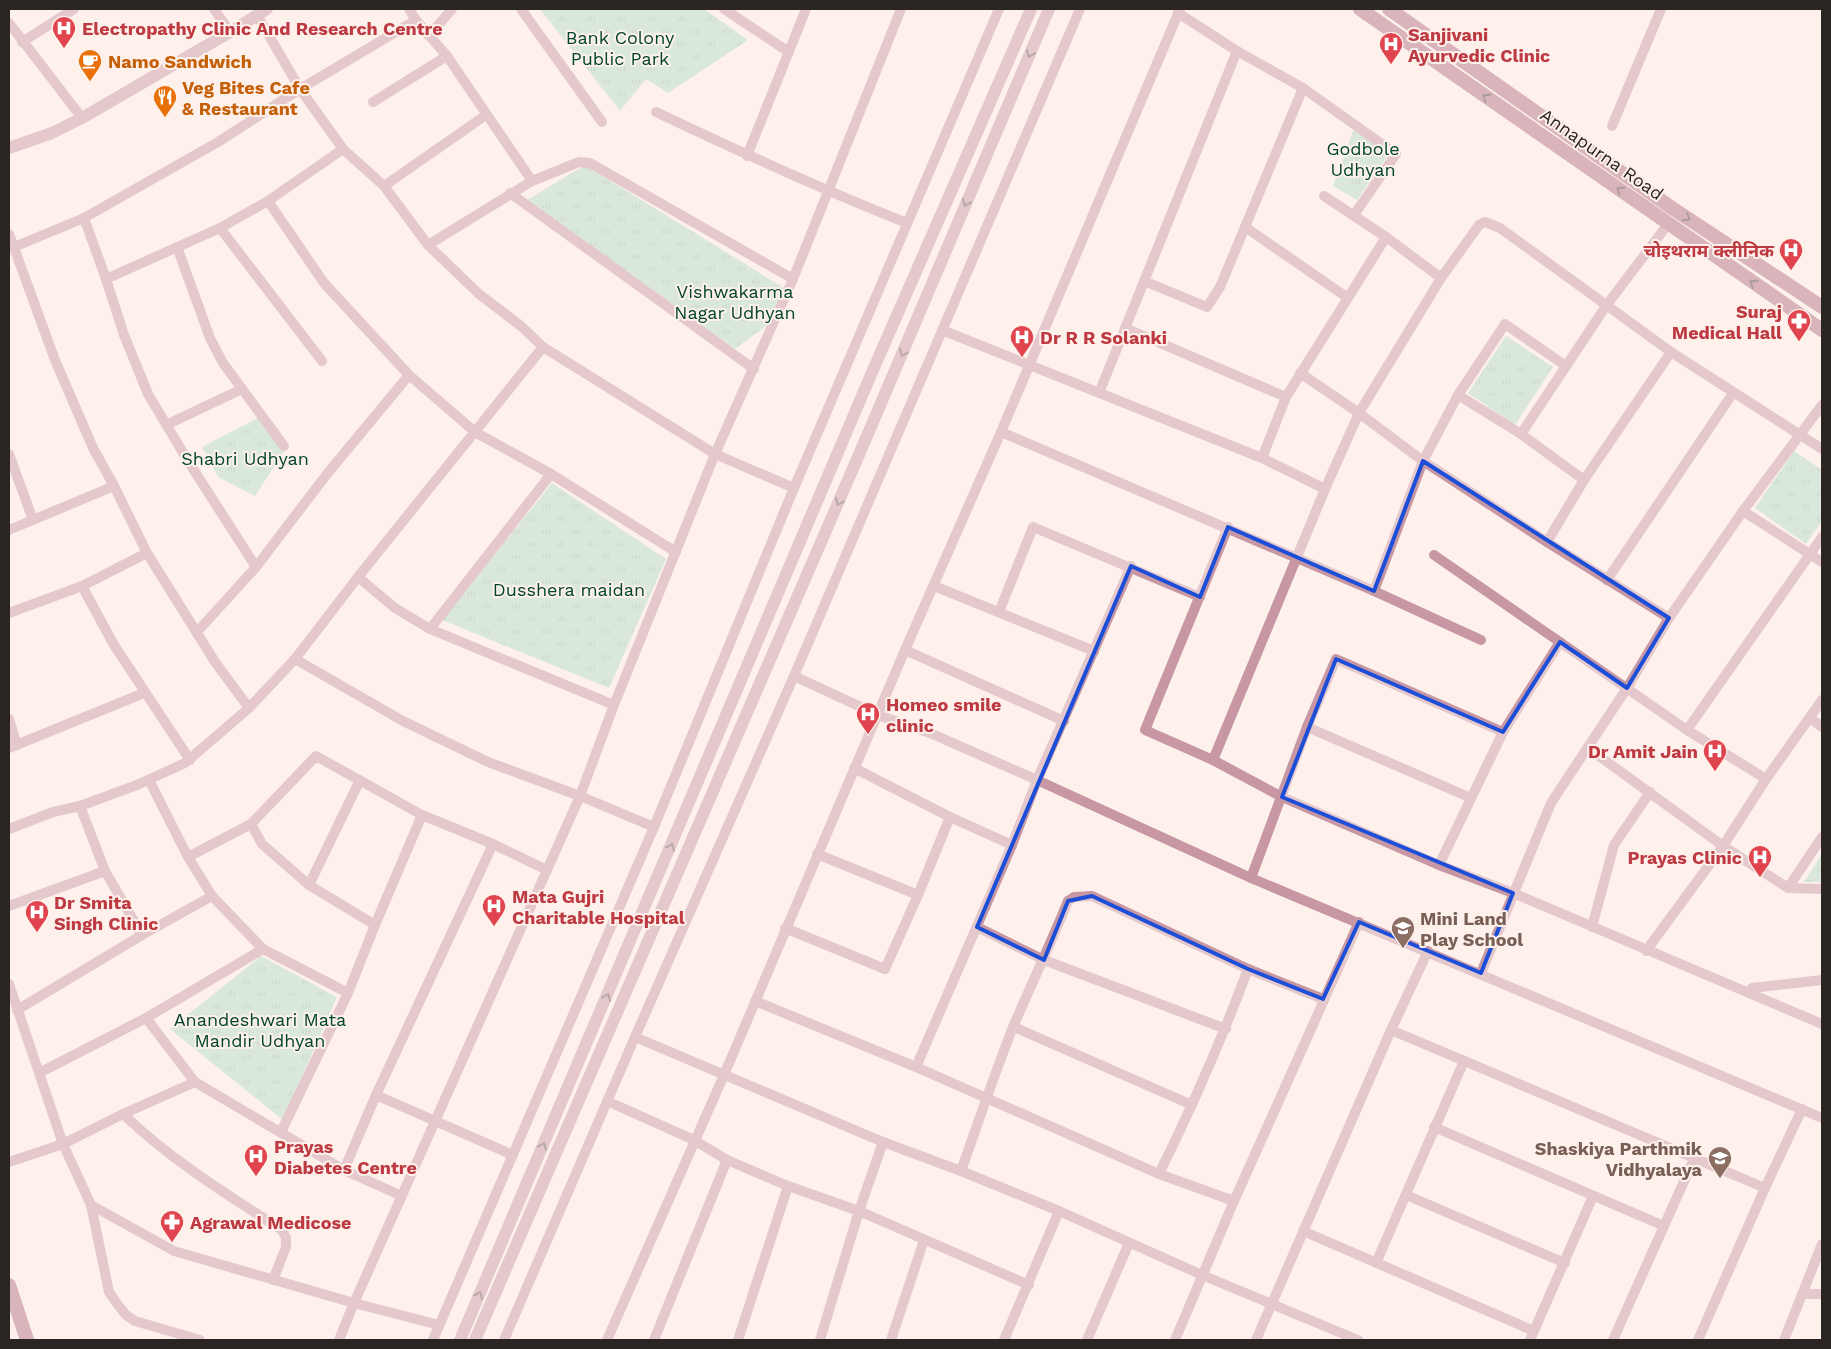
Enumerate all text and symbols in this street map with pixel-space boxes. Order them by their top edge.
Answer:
hospital icon: Electropathy Clinic And Research Centre [51,15,77,49]
place label: Electropathy Clinic And Research Centre [82,18,443,39]
place label: Sanjivani Ayurvedic Clinic [1408,24,1550,66]
park label: Bank Colony Public Park [566,27,675,69]
hospital icon: Sanjivani Ayurvedic Clinic [1378,31,1404,65]
cafe icon: Namo Sandwich [77,48,103,82]
one-way arrow [1025,49,1035,57]
place label: Namo Sandwich [108,51,252,72]
place label: Veg Bites Cafe & Restaurant [182,77,310,119]
restaurant icon: Veg Bites Cafe & Restaurant [152,84,178,118]
one-way arrow [1483,94,1492,103]
street label: Annapurna Road [1537,104,1667,204]
park label: Godbole Udhyan [1326,138,1400,180]
one-way arrow [1616,187,1626,196]
one-way arrow [962,198,973,207]
one-way arrow [1681,212,1691,221]
hospital icon: चोइथराम क्लीनिक [1778,237,1804,271]
place label: चोइथराम क्लीनिक [1643,240,1775,261]
one-way arrow [1750,280,1759,289]
park label: Vishwakarma Nagar Udhyan [674,281,796,323]
place label: Suraj Medical Hall [1672,301,1782,343]
pharmacy icon: Suraj Medical Hall [1786,308,1812,342]
hospital icon: Dr R R Solanki [1009,324,1035,358]
place label: Dr R R Solanki [1040,327,1167,348]
one-way arrow [898,348,908,356]
park label: Shabri Udhyan [181,448,309,469]
one-way arrow [834,497,845,506]
park label: Dusshera maidan [493,579,645,600]
place label: Homeo smile clinic [886,694,1001,736]
hospital icon: Homeo smile clinic [855,701,881,735]
hospital icon: Dr Amit Jain [1702,738,1728,772]
place label: Dr Amit Jain [1588,741,1698,762]
one-way arrow [664,843,675,852]
hospital icon: Prayas Clinic [1747,844,1773,878]
place label: Prayas Clinic [1627,847,1742,868]
place label: Mata Gujri Charitable Hospital [512,886,685,928]
place label: Dr Smita Singh Clinic [54,892,158,934]
hospital icon: Mata Gujri Charitable Hospital [481,893,507,927]
hospital icon: Dr Smita Singh Clinic [24,899,50,933]
place label: Mini Land Play School [1420,908,1523,950]
school or university icon: Mini Land Play School [1390,915,1416,949]
one-way arrow [601,993,611,1001]
park label: Anandeshwari Mata Mandir Udhyan [174,1009,346,1051]
place label: Prayas Diabetes Centre [274,1136,417,1178]
place label: Shaskiya Parthmik Vidhyalaya [1535,1138,1703,1180]
one-way arrow [537,1142,548,1151]
hospital icon: Prayas Diabetes Centre [243,1143,269,1177]
school or university icon: Shaskiya Parthmik Vidhyalaya [1707,1145,1733,1179]
pharmacy icon: Agrawal Medicose [159,1209,185,1243]
place label: Agrawal Medicose [190,1212,352,1233]
one-way arrow [473,1291,484,1300]

